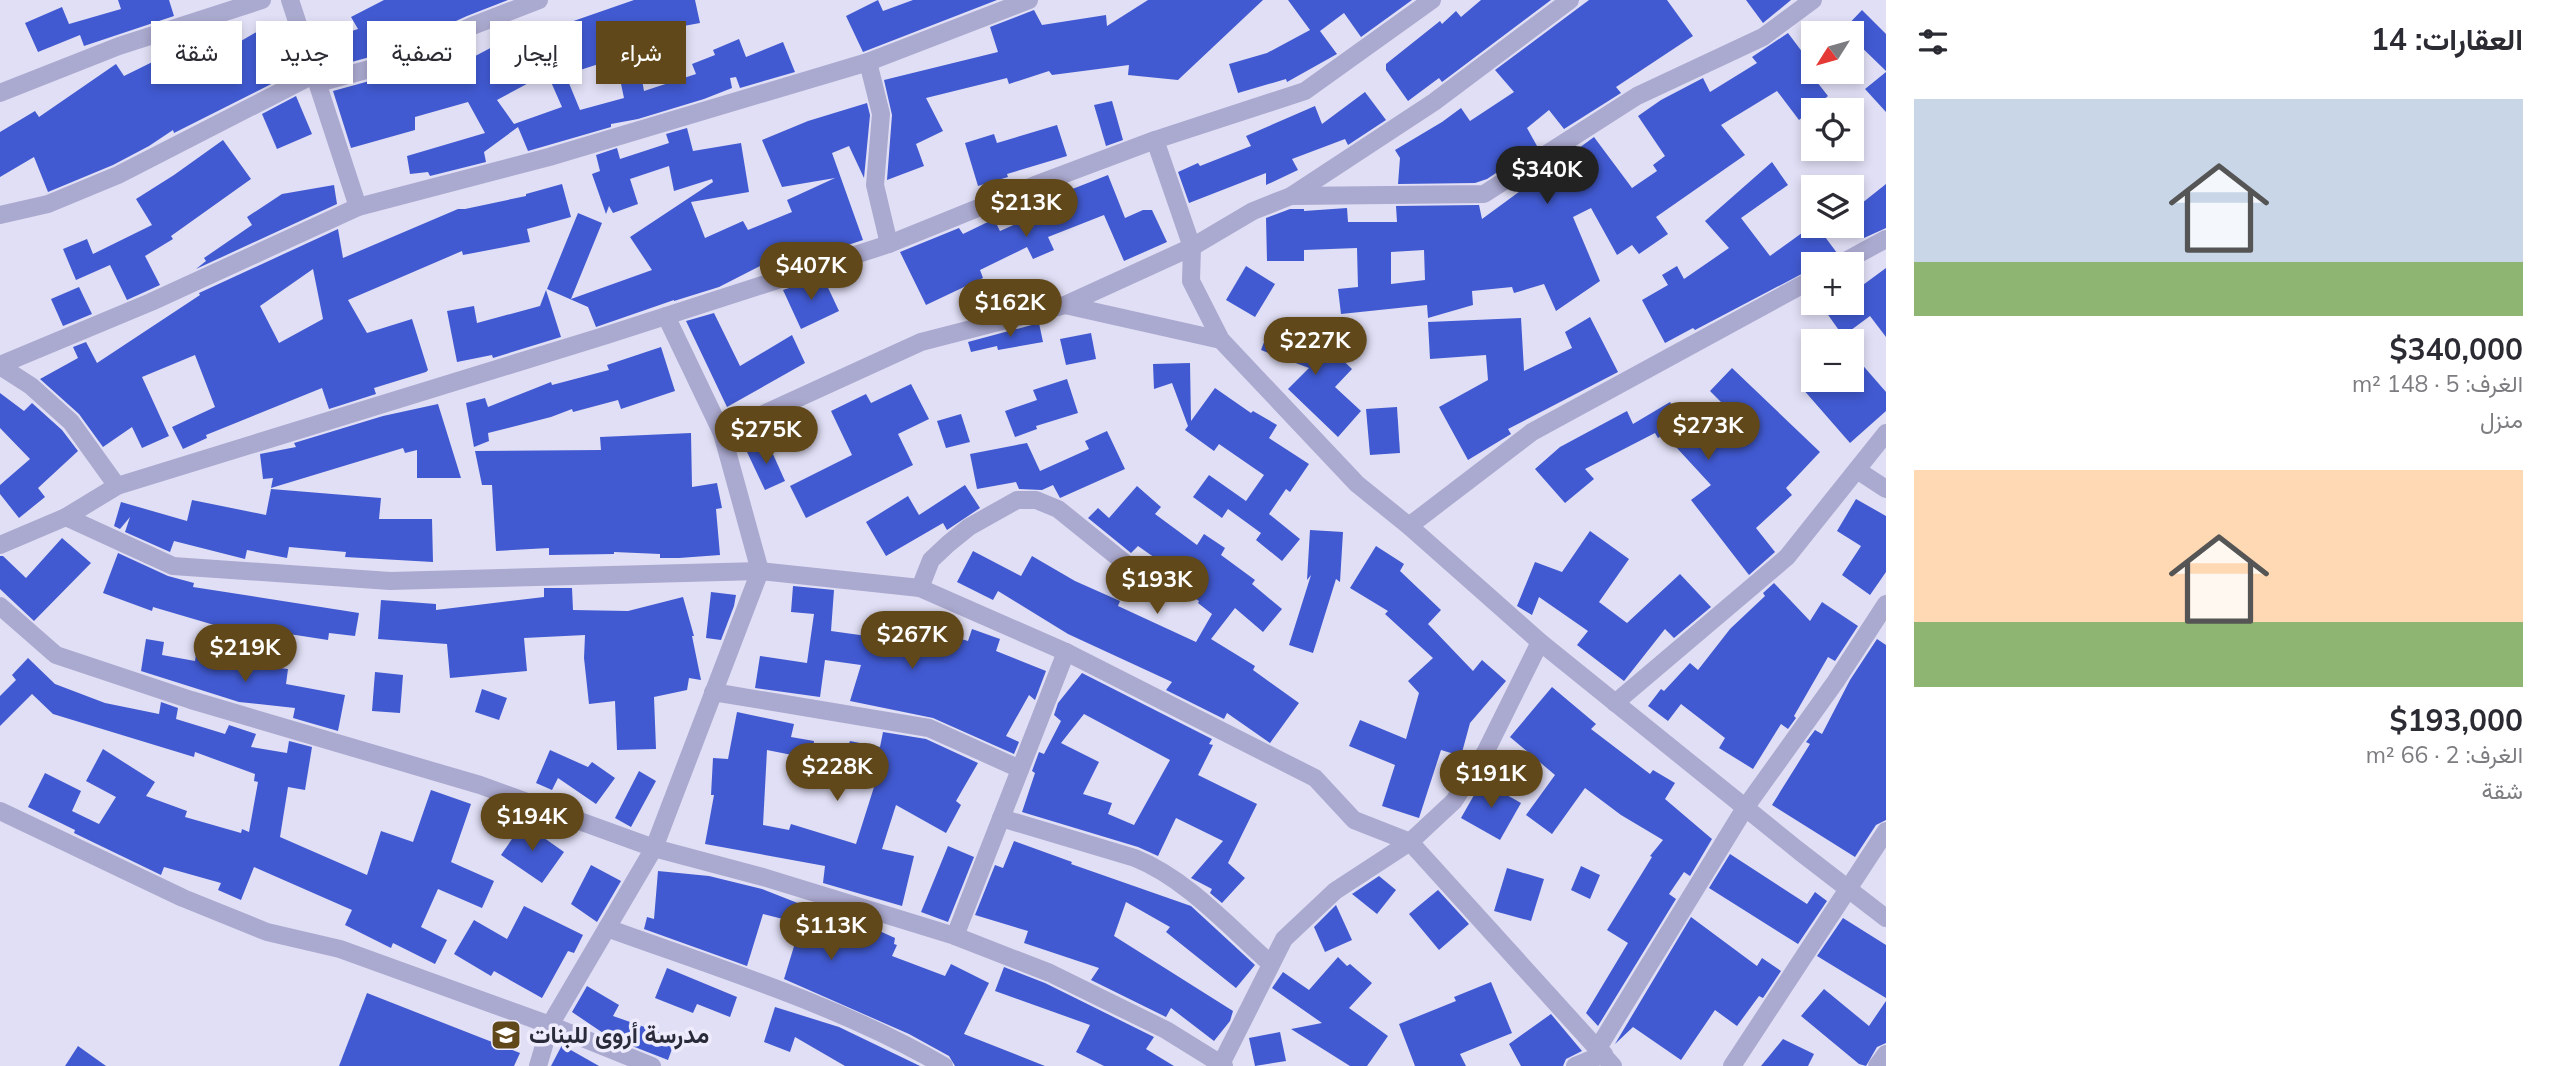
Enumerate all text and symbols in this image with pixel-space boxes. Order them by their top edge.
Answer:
text: العقارات: 14 [2371,20,2523,58]
chip: شقة [151,21,242,84]
chip: جديد [256,21,353,84]
chip: تصفية [367,21,476,84]
chip: إيجار [490,21,582,84]
chip: شراء [596,21,686,84]
north arrow [1801,21,1864,84]
map controls [1801,21,1864,392]
icon: filters [1914,23,1952,61]
button: locate [1801,98,1864,161]
icon: home [2156,145,2282,271]
pin: $340K [1498,146,1596,206]
text: $340K [1512,154,1582,183]
button: layers [1801,175,1864,238]
pin: $213K [977,180,1075,239]
text: $213K [991,187,1061,216]
pin: $407K [762,243,860,302]
text: $407K [776,250,846,279]
button: + [1801,252,1864,315]
pin: $162K [961,280,1059,339]
text: $162K [975,287,1045,316]
pin: $227K [1266,318,1364,377]
text: $227K [1280,325,1350,354]
button: − [1801,329,1864,392]
text: $340,000 [2390,330,2523,368]
text: الغرف: 5 · 148 m² [2352,369,2523,398]
pin: $273K [1659,402,1757,462]
text: منزل [2480,405,2523,434]
pin: $275K [717,406,815,466]
text: $273K [1673,410,1743,439]
text: $275K [731,414,801,443]
icon: home [2156,516,2282,642]
pin: $193K [1108,556,1206,616]
text: $193K [1122,564,1192,593]
pin: $267K [863,612,961,671]
text: $267K [877,619,947,648]
pin: $219K [196,624,294,684]
text: $219K [210,632,280,661]
text: $193,000 [2390,701,2523,739]
text: الغرف: 2 · 66 m² [2366,740,2523,769]
pin: $228K [788,744,886,803]
pin: $191K [1442,750,1540,810]
text: $228K [802,751,872,780]
text: $191K [1456,758,1526,787]
text: شقة [2481,776,2523,805]
pin: $194K [483,794,581,853]
text: $194K [497,801,567,830]
pin: $113K [782,902,880,962]
text: $113K [796,910,866,939]
school or university icon: مدرسة أروى للبنات [489,1018,523,1052]
place label: مدرسة أروى للبنات [529,1019,709,1050]

